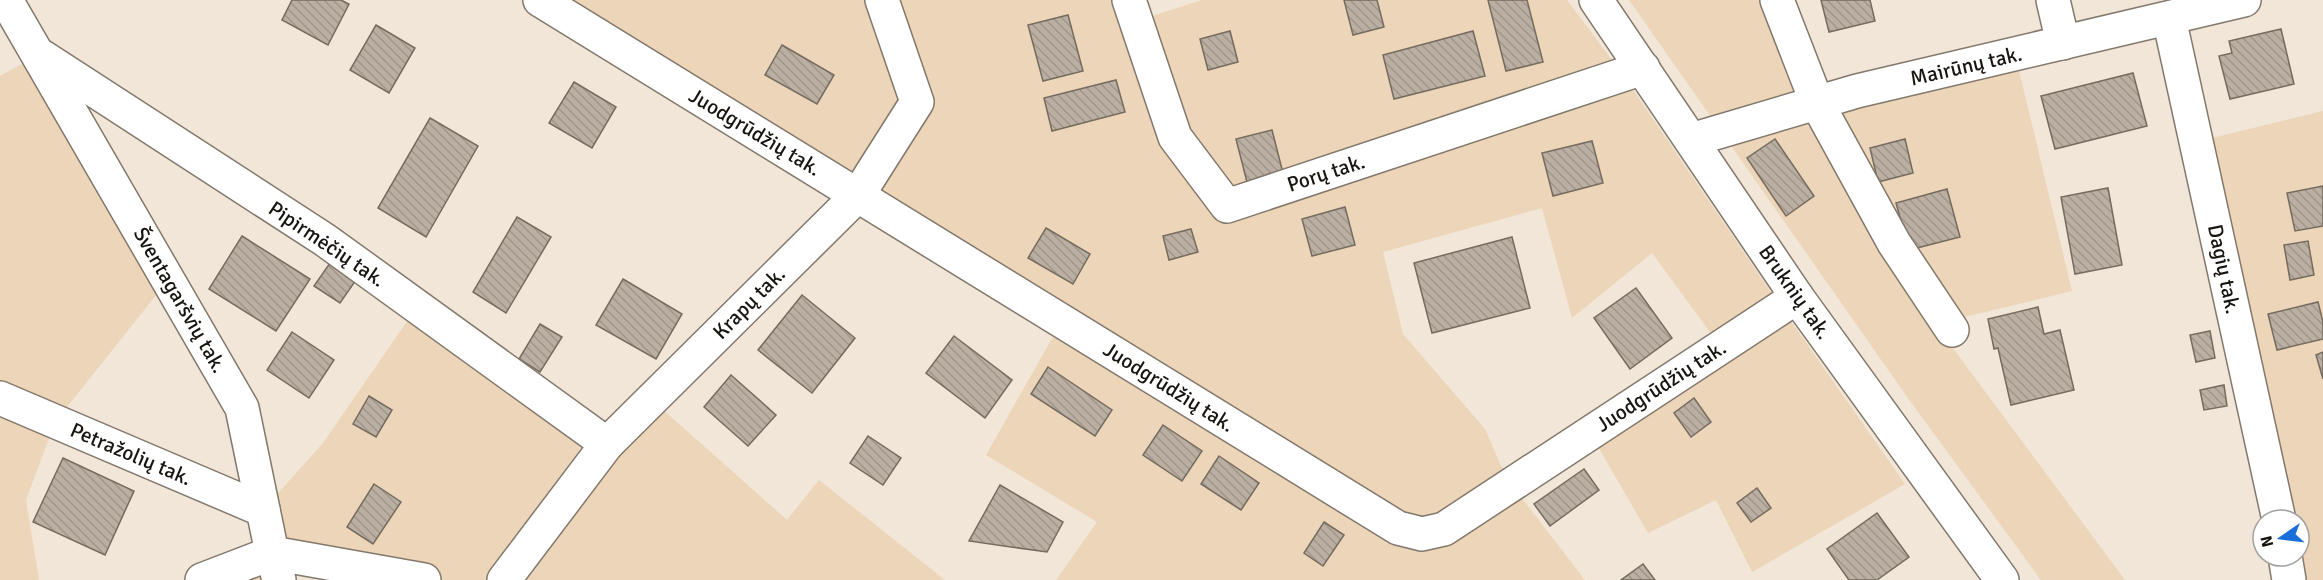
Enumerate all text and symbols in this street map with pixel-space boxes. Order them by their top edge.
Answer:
street label: Mairūnų tak. [1907,40,2025,92]
street label: Juodgrūdžių tak. [684,82,826,182]
street label: Porų tak. [1284,148,1368,198]
street label: Pipirmėčių tak. [264,195,390,293]
street label: Šventagaršvių tak. [128,222,232,378]
street label: Dagių tak. [2202,222,2246,316]
street label: Bruknių tak. [1753,240,1837,344]
street label: Krapų tak. [707,261,791,345]
street label: Juodgrūdžių tak. [1591,334,1731,438]
street label: Juodgrūdžių tak. [1099,336,1239,438]
street label: Petražolių tak. [66,417,196,491]
north arrow [2251,508,2311,568]
text: N [2256,534,2278,549]

